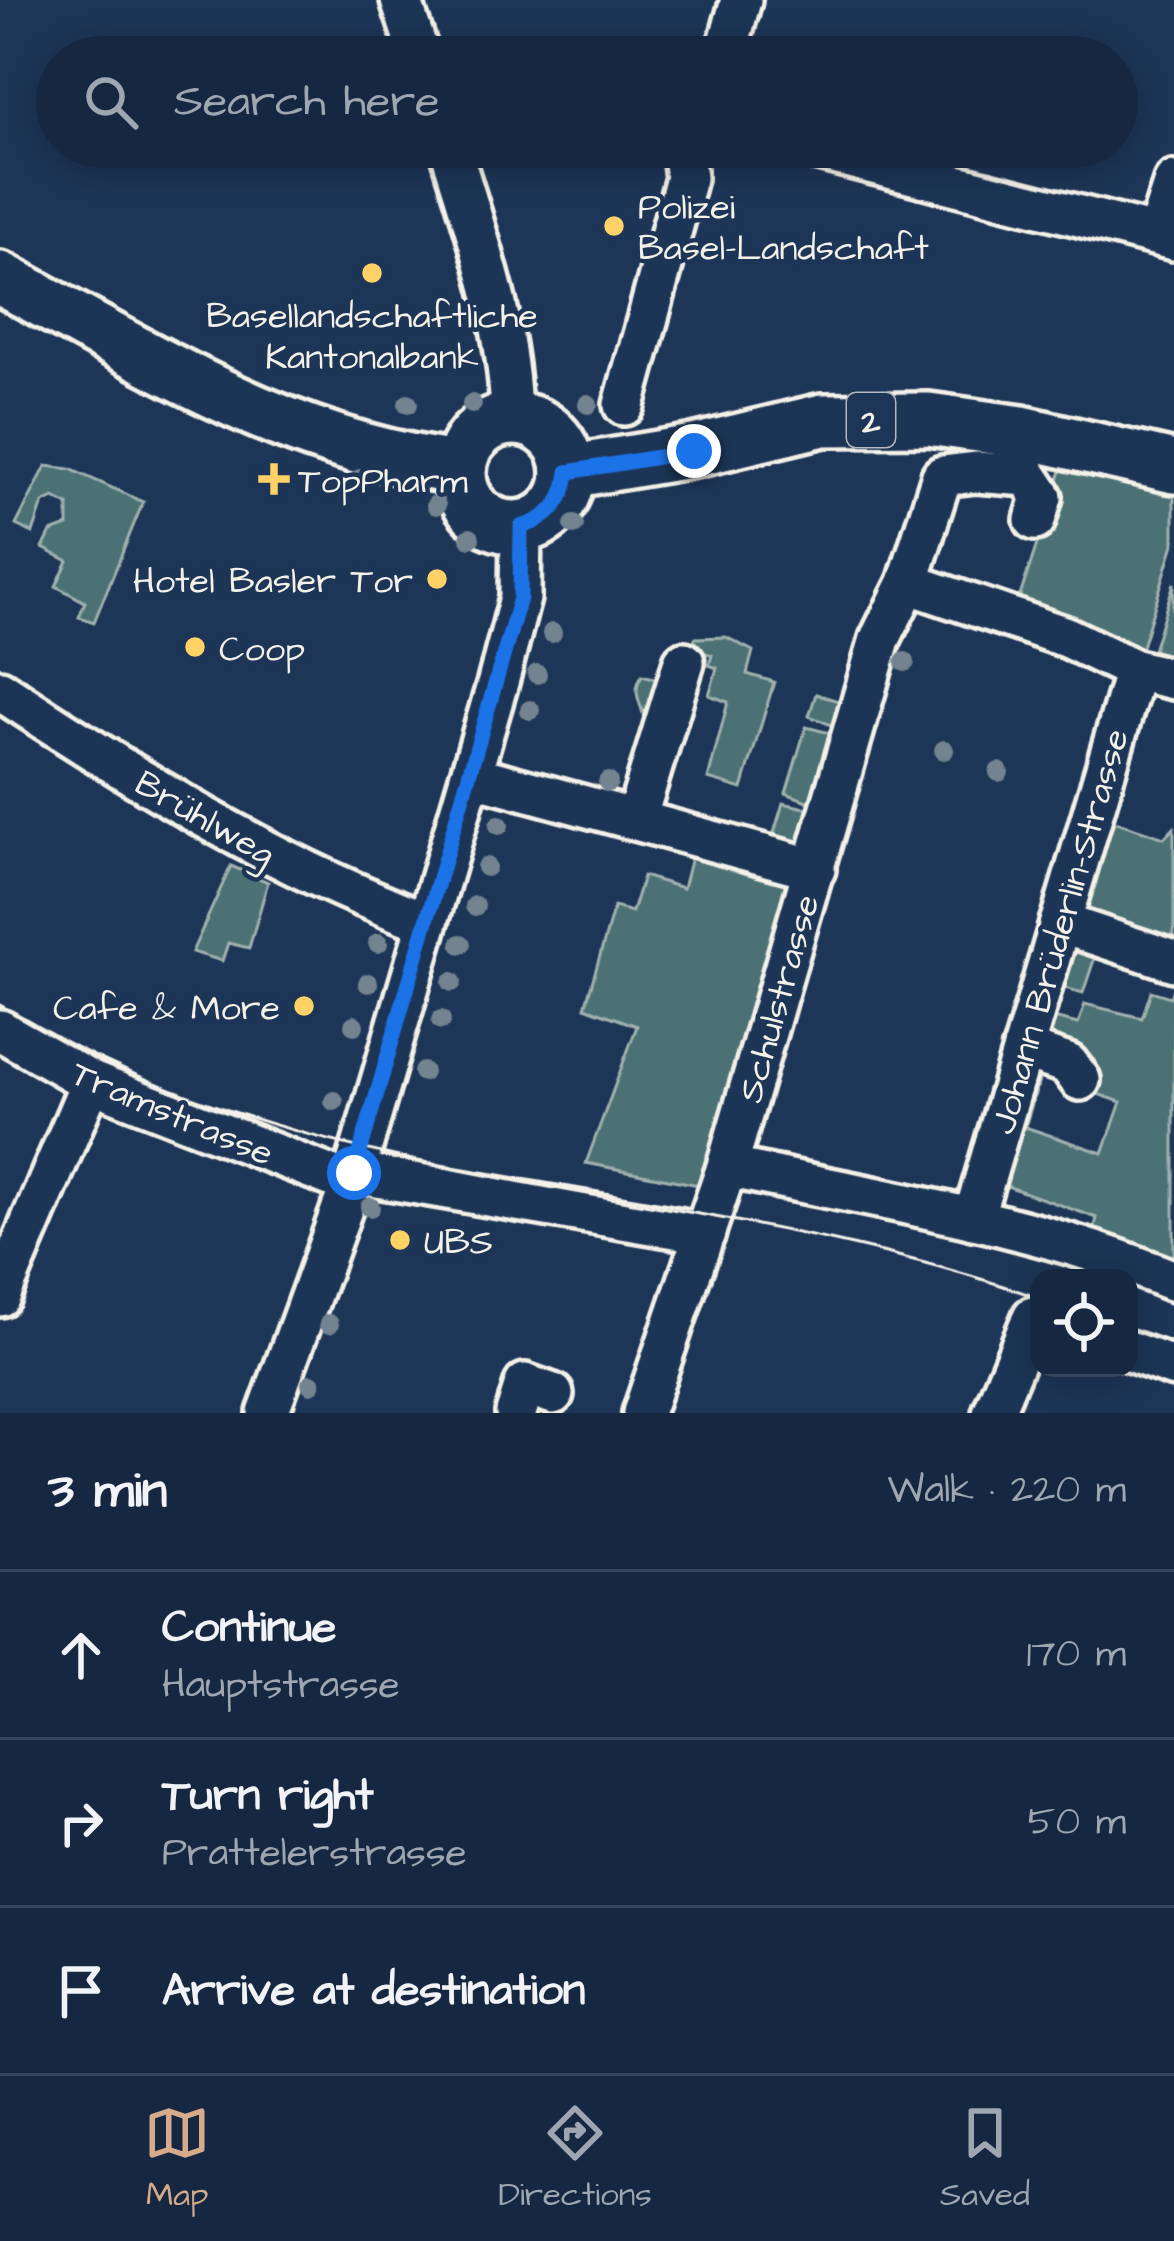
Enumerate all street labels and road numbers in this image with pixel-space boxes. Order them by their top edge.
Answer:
road number: 2 [847,393,895,447]
street label: Johann Brüderlin-Strasse [978,723,1143,1140]
street label: Brühlweg [125,758,284,881]
street label: Schulstrasse [725,889,833,1109]
street label: Tramstrasse [63,1049,281,1180]

